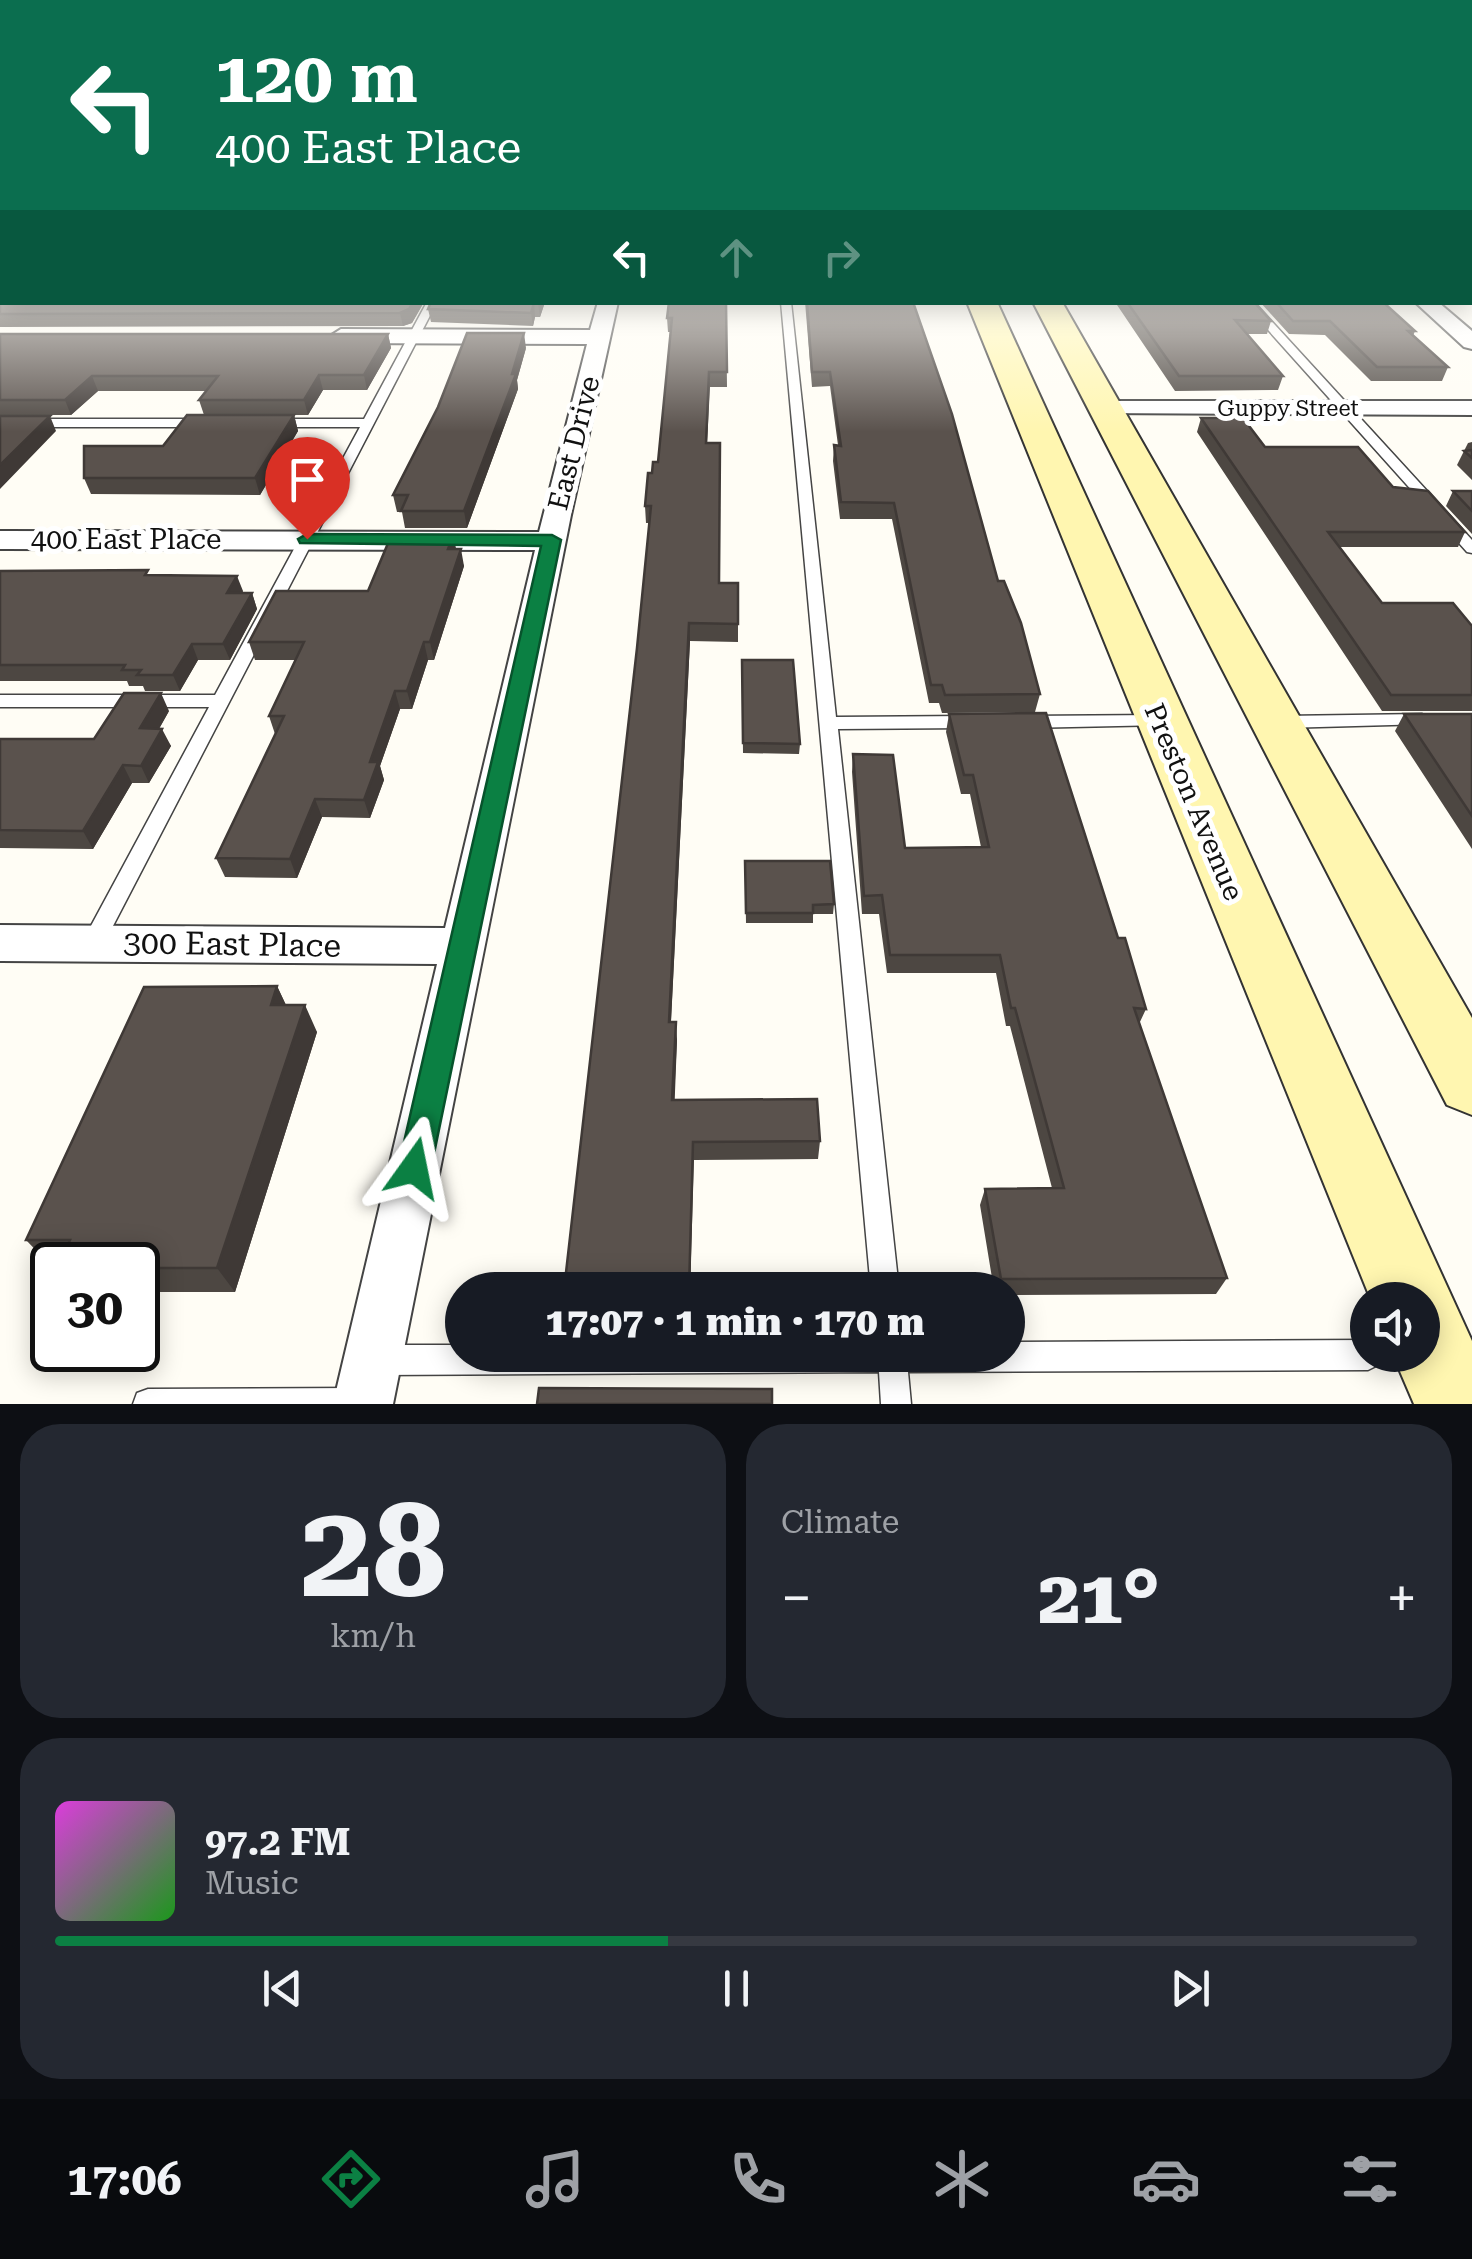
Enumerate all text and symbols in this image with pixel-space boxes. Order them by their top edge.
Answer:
text: 120 m [215,37,418,119]
icon: left [50,40,180,170]
text: 400 East Place [215,121,521,174]
icon: left [604,230,659,285]
icon: ahead [709,230,764,285]
icon: right [814,230,869,285]
street label: East Drive [541,372,607,514]
street label: Guppy Street [1217,396,1359,421]
pin [265,437,350,540]
icon: arrive [280,452,335,507]
street label: 400 East Place [31,523,221,556]
street label: Preston Avenue [1138,698,1250,906]
street label: 300 East Place [123,923,341,965]
position arrow [362,1116,466,1220]
speed limit sign: 30 [30,1242,160,1372]
map controls [1350,1282,1440,1372]
button: sound [1350,1282,1440,1372]
text: 17:07 · 1 min · 170 m [545,1300,925,1344]
text: 28 [300,1475,446,1628]
text: Climate [781,1503,899,1541]
text: 21° [1038,1553,1160,1641]
text: − [781,1566,812,1630]
text: + [1386,1566,1417,1630]
text: km/h [330,1617,416,1655]
text: 97.2 FM [205,1820,351,1864]
text: Music [205,1864,299,1902]
icon: previous [255,1961,310,2016]
icon: pause [709,1961,764,2016]
icon: next [1163,1961,1218,2016]
icon: directions [316,2144,386,2214]
icon: music [520,2144,590,2214]
icon: phone [723,2144,793,2214]
icon: climate [927,2144,997,2214]
icon: car [1131,2144,1201,2214]
icon: filters [1335,2144,1405,2214]
text: 17:06 [67,2153,182,2206]

